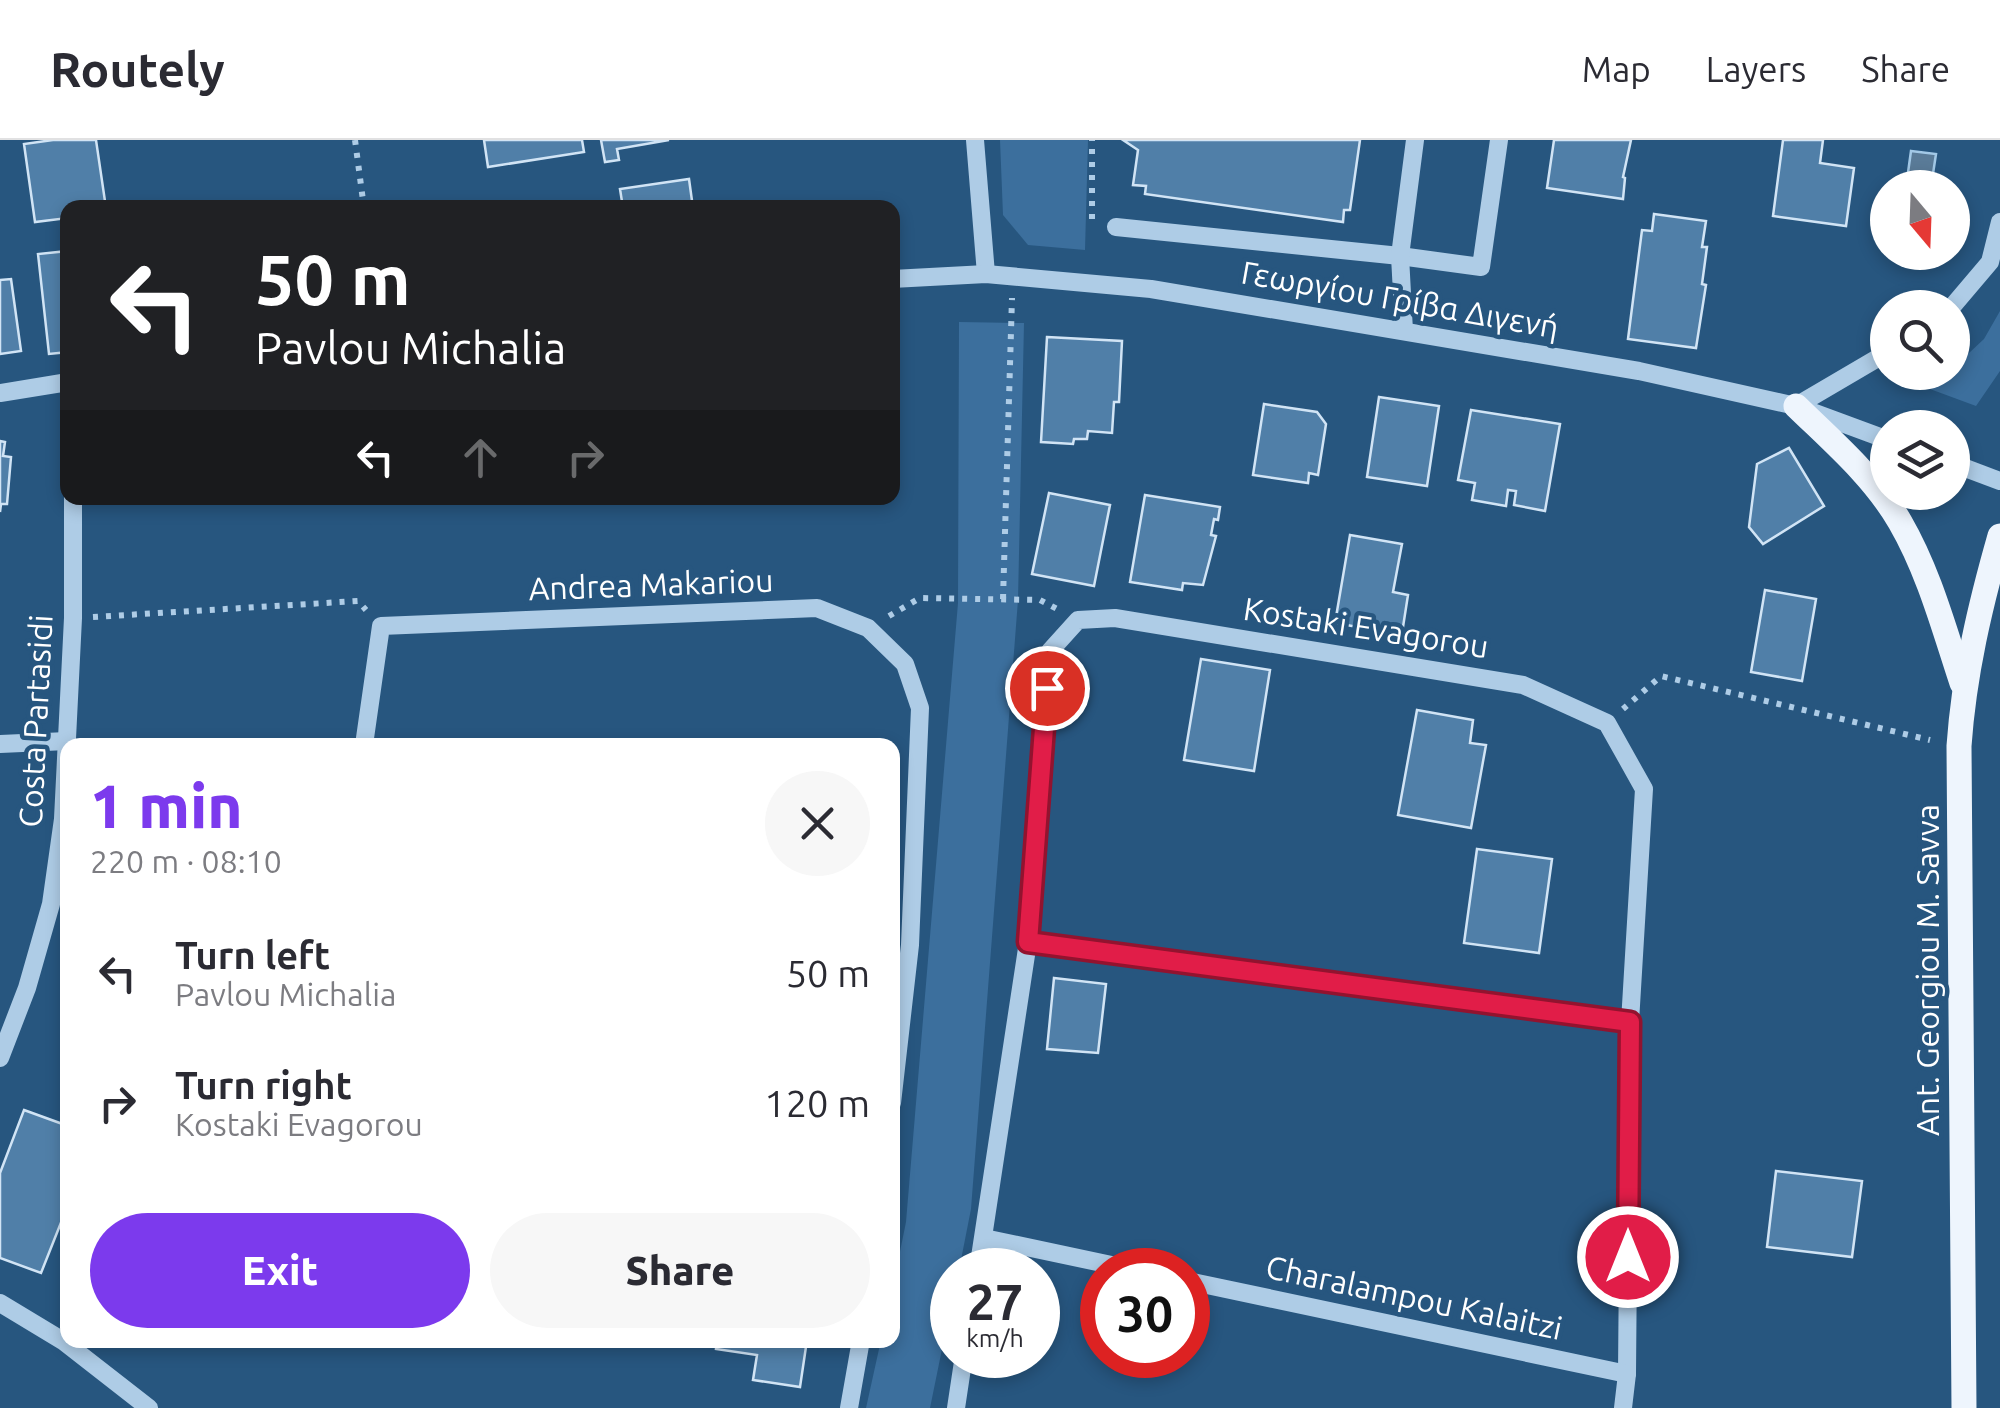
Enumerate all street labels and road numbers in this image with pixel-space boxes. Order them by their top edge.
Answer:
street label: Γεωργίου Γρίβα Διγενή [1239,253,1562,345]
street label: Andrea Makariou [528,562,774,606]
street label: Kostaki Evagorou [1241,590,1491,664]
street label: Costa Partasidi [11,614,59,828]
street label: Ant. Georgiou M. Savva [1909,804,1945,1136]
street label: Charalampou Kalaitzi [1263,1248,1566,1346]

